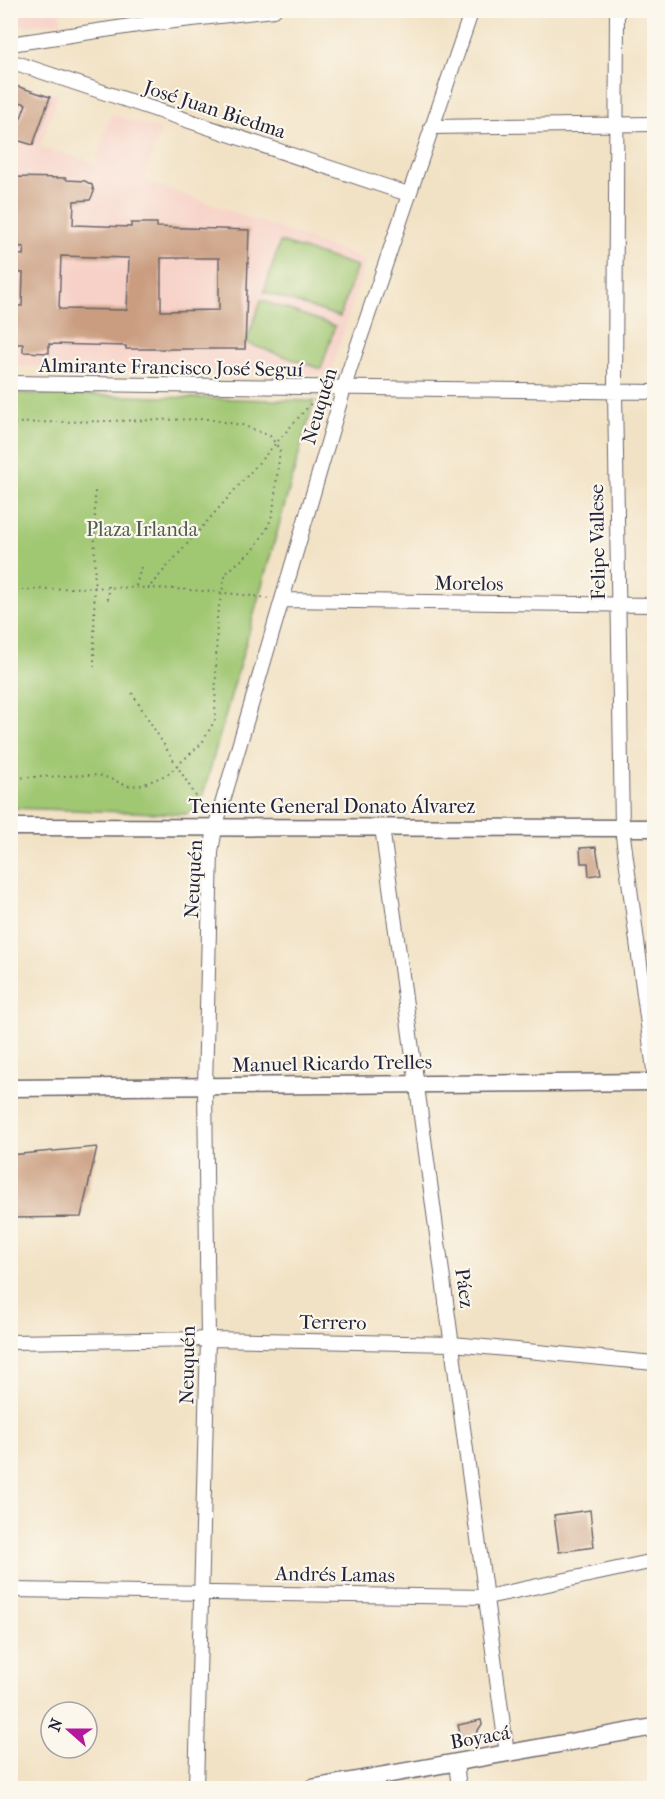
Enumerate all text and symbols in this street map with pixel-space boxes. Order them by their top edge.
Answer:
street label: José Juan Biedma [139,75,289,143]
street label: Almirante Francisco José Seguí [38,354,304,381]
street label: Neuquén [297,365,342,447]
street label: Felipe Vallese [585,484,610,600]
park label: Plaza Irlanda [86,518,199,541]
street label: Morelos [434,571,504,596]
street label: Teniente General Donato Álvarez [189,794,476,818]
street label: Neuquén [180,839,207,919]
street label: Manuel Ricardo Trelles [232,1050,432,1077]
street label: Páez [450,1267,479,1310]
street label: Terrero [299,1310,367,1335]
street label: Neuquén [175,1325,200,1405]
street label: Andrés Lamas [274,1562,395,1587]
north arrow [39,1700,99,1760]
text: N [44,1715,67,1734]
street label: Boyacá [448,1721,512,1754]

